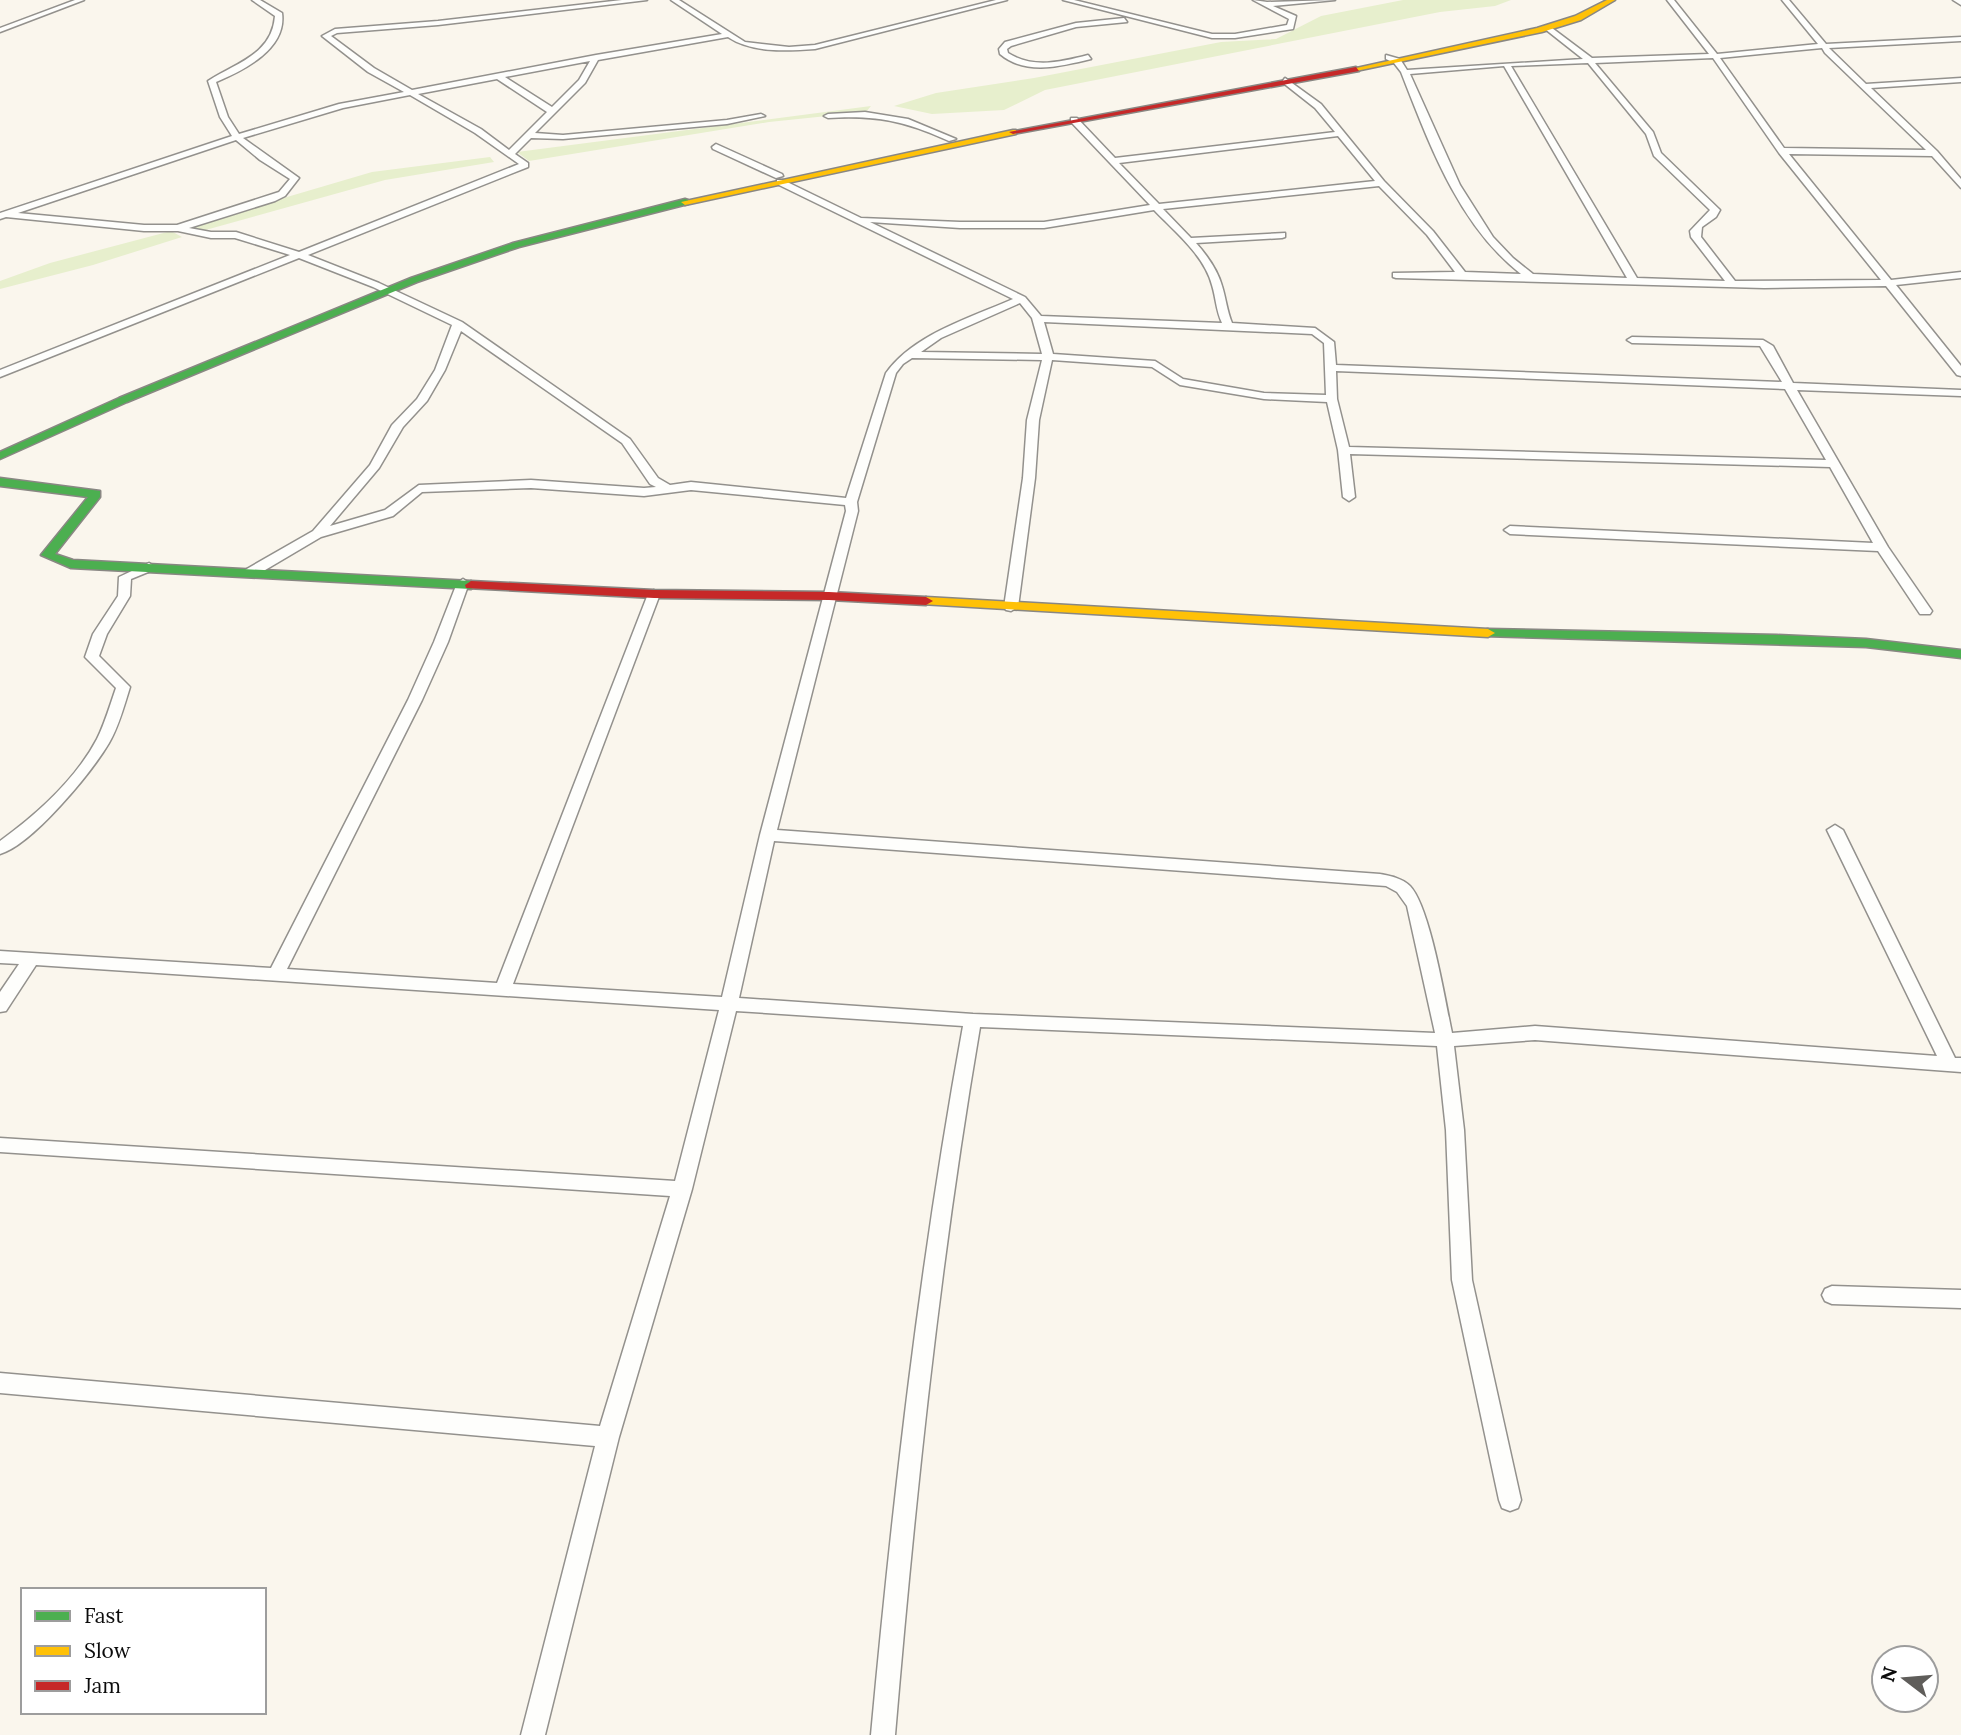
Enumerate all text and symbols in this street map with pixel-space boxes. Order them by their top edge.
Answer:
legend [21,1588,266,1714]
text: Fast [84,1602,124,1629]
text: Slow [84,1637,131,1664]
north arrow [1870,1644,1940,1714]
text: N [1875,1664,1902,1685]
text: Jam [83,1672,121,1699]

